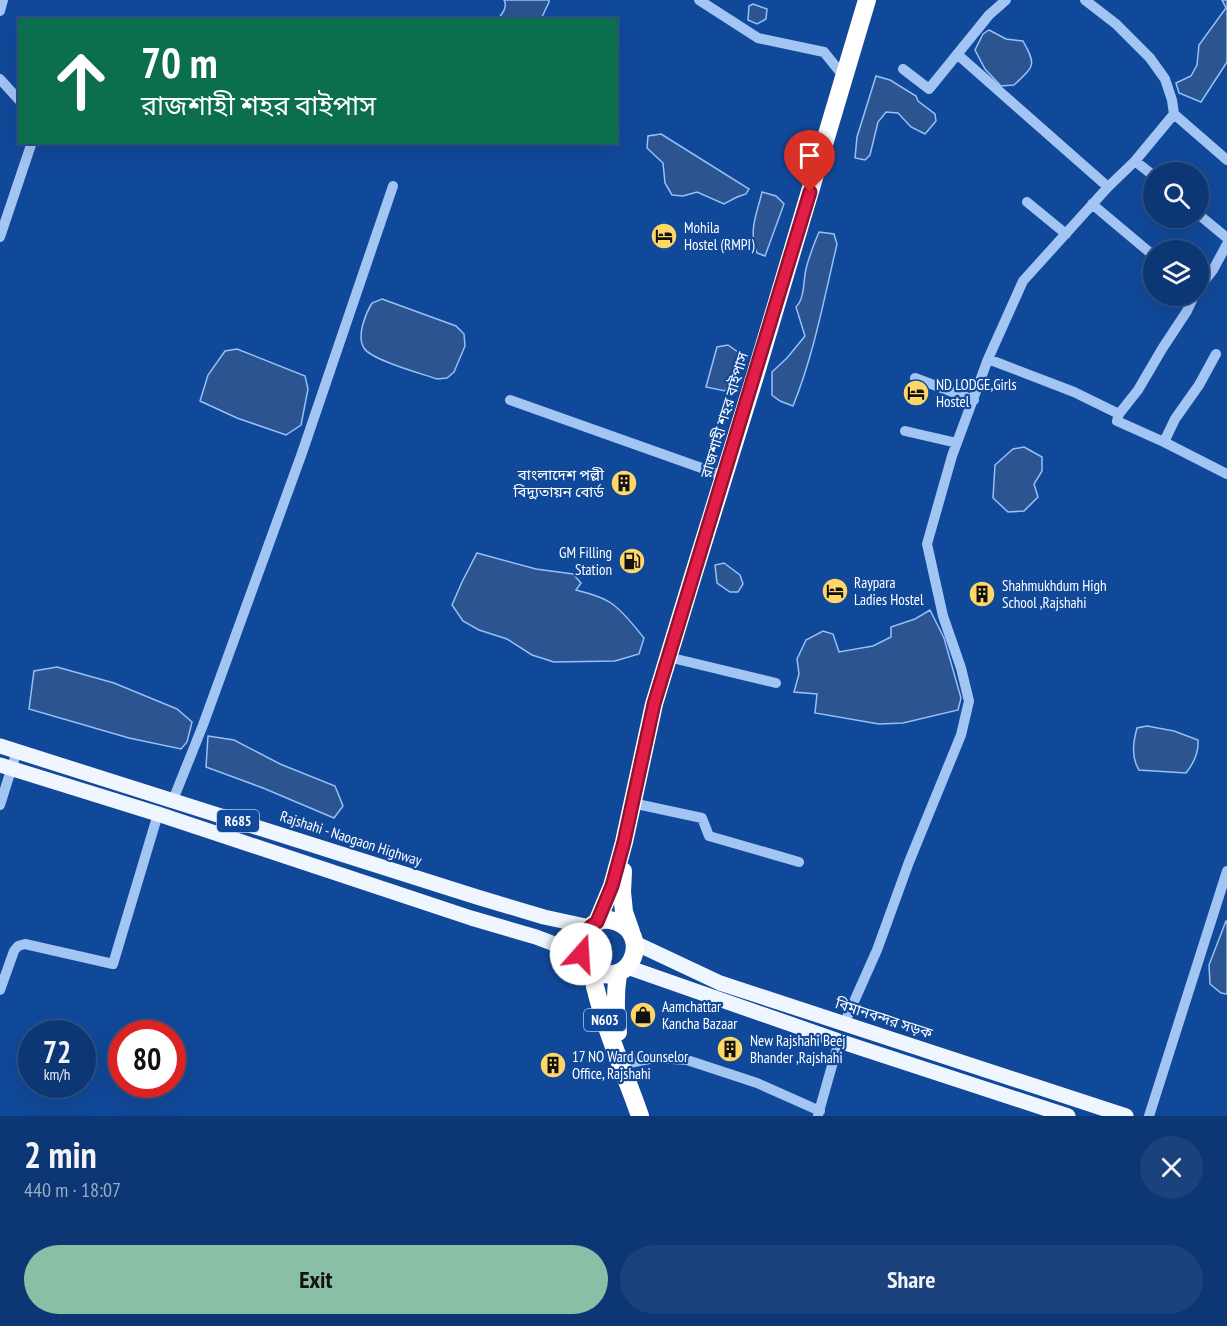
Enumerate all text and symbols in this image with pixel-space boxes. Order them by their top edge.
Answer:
text: 70 m [141,35,218,90]
icon: ahead [42,42,120,120]
text: রাজশাহী শহর বাইপাস [141,88,376,122]
pin [784,130,835,192]
icon: arrive [793,139,826,172]
map controls [1143,162,1209,306]
button: search [1143,162,1209,228]
place label: Mohila Hostel (RMPI) [684,218,755,254]
hotel icon: Mohila Hostel (RMPI) [649,221,679,251]
button: layers [1143,240,1209,306]
street label: রাজশাহী শহর বাইপাস [696,349,752,481]
place label: ND LODGE,Girls Hostel [936,375,1017,411]
hotel icon: ND LODGE,Girls Hostel [901,378,931,408]
place label: বাংলাদেশ পল্লী বিদ্যুতায়ন বোর্ড [513,465,605,501]
building icon: বাংলাদেশ পল্লী বিদ্যুতায়ন বোর্ড [609,468,639,498]
place label: GM Filling Station [559,543,612,579]
fuel station icon: GM Filling Station [617,546,647,576]
place label: Raypara Ladies Hostel [854,573,924,609]
hotel icon: Raypara Ladies Hostel [820,576,850,606]
place label: Shahmukhdum High School ,Rajshahi [1002,576,1107,612]
building icon: Shahmukhdum High School ,Rajshahi [967,579,997,609]
street label: Rajshahi - Naogaon Highway [278,806,424,870]
road number: R685 [217,810,259,832]
position arrow [549,922,613,986]
street label: বিমানবন্দর সড়ক [832,993,936,1043]
place label: Aamchattar Kancha Bazaar [662,997,738,1033]
shop icon: Aamchattar Kancha Bazaar [628,1000,658,1030]
road number: N603 [584,1009,626,1031]
speed limit sign: 80 [108,1020,186,1098]
place label: New Rajshahi Beej Bhander ,Rajshahi [750,1031,846,1067]
text: 72 [43,1032,71,1071]
building icon: New Rajshahi Beej Bhander ,Rajshahi [715,1034,745,1064]
place label: 17 NO Ward Counselor Office, Rajshahi [572,1047,689,1083]
building icon: 17 NO Ward Counselor Office, Rajshahi [538,1050,568,1080]
text: km/h [44,1065,70,1084]
text: 2 min [24,1131,97,1178]
button: close [1140,1136,1203,1199]
text: 440 m · 18:07 [24,1177,121,1203]
button: Exit [24,1245,608,1314]
button: Share [620,1245,1203,1314]

